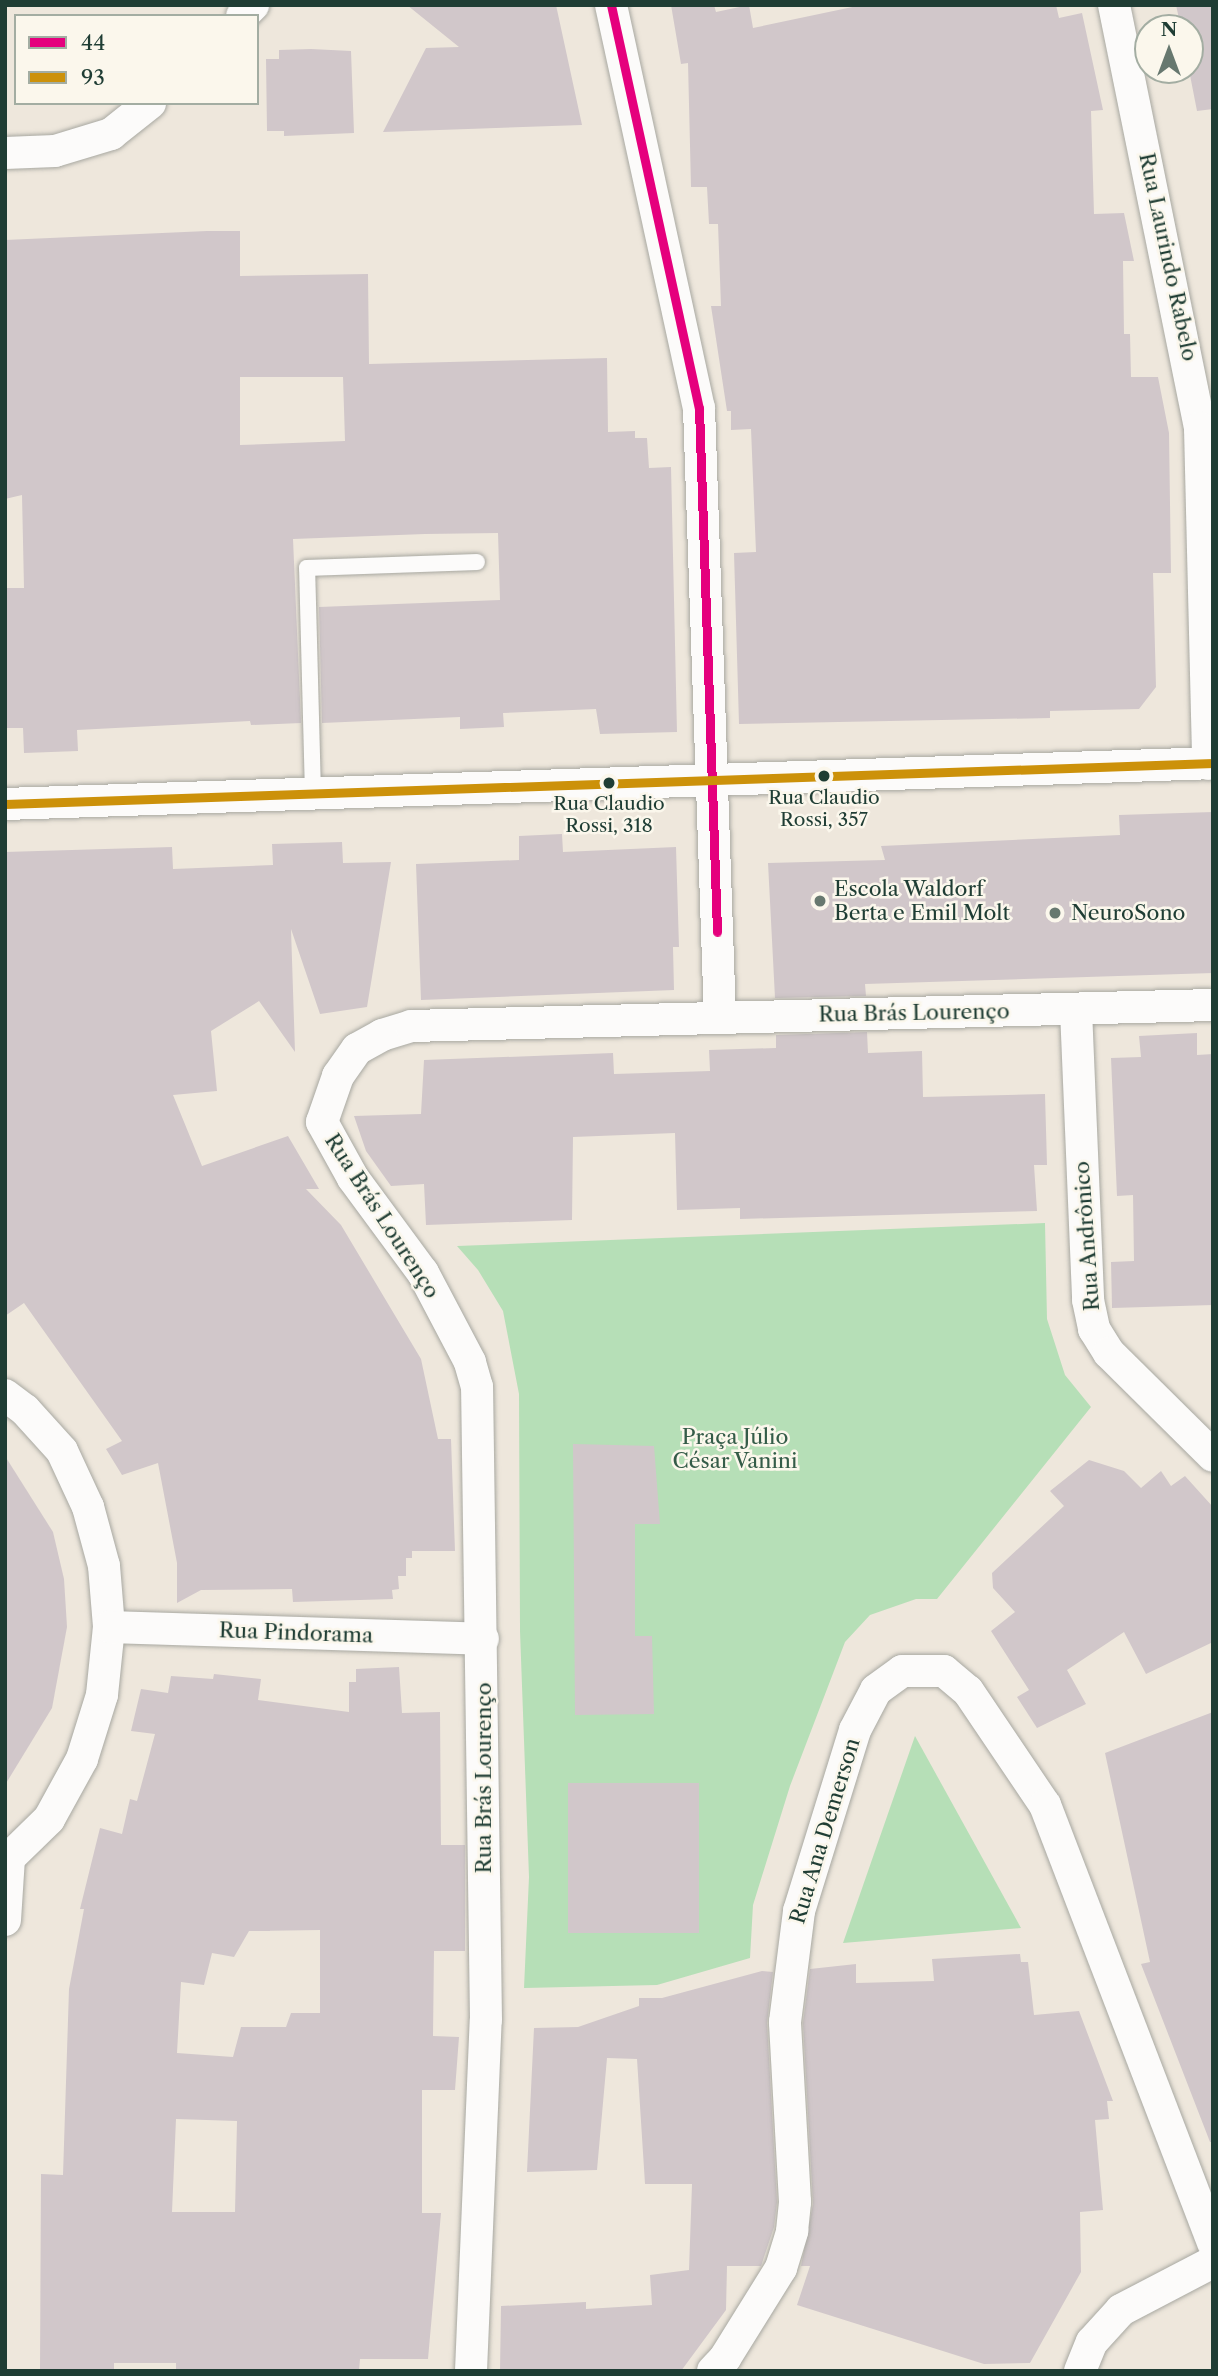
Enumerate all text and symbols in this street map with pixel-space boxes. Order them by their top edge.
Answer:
legend [14,14,259,105]
north arrow [1134,14,1204,84]
text: N [1161,18,1177,41]
text: 44 [81,30,105,55]
text: 93 [81,65,105,90]
street label: Rua Laurindo Rabelo [1134,151,1202,363]
marker: Rua Claudio Rossi, 357 [817,769,831,783]
marker: Rua Claudio Rossi, 318 [602,776,616,790]
place label: Rua Claudio Rossi, 357 [768,787,880,831]
place label: Rua Claudio Rossi, 318 [553,793,665,837]
place label: Escola Waldorf Berta e Emil Molt [834,876,1010,926]
marker: Escola Waldorf Berta e Emil Molt [812,893,828,909]
place label: NeuroSono [1071,900,1185,926]
marker: NeuroSono [1045,903,1065,923]
street label: Rua Brás Lourenço [818,999,1010,1027]
street label: Rua Brás Lourenço [319,1129,445,1303]
street label: Rua Andrônico [1069,1160,1105,1312]
park label: Praça Júlio César Vanini [672,1424,798,1474]
street label: Rua Pindorama [218,1618,374,1648]
street label: Rua Brás Lourenço [471,1682,497,1874]
street label: Rua Ana Demerson [785,1734,865,1928]

